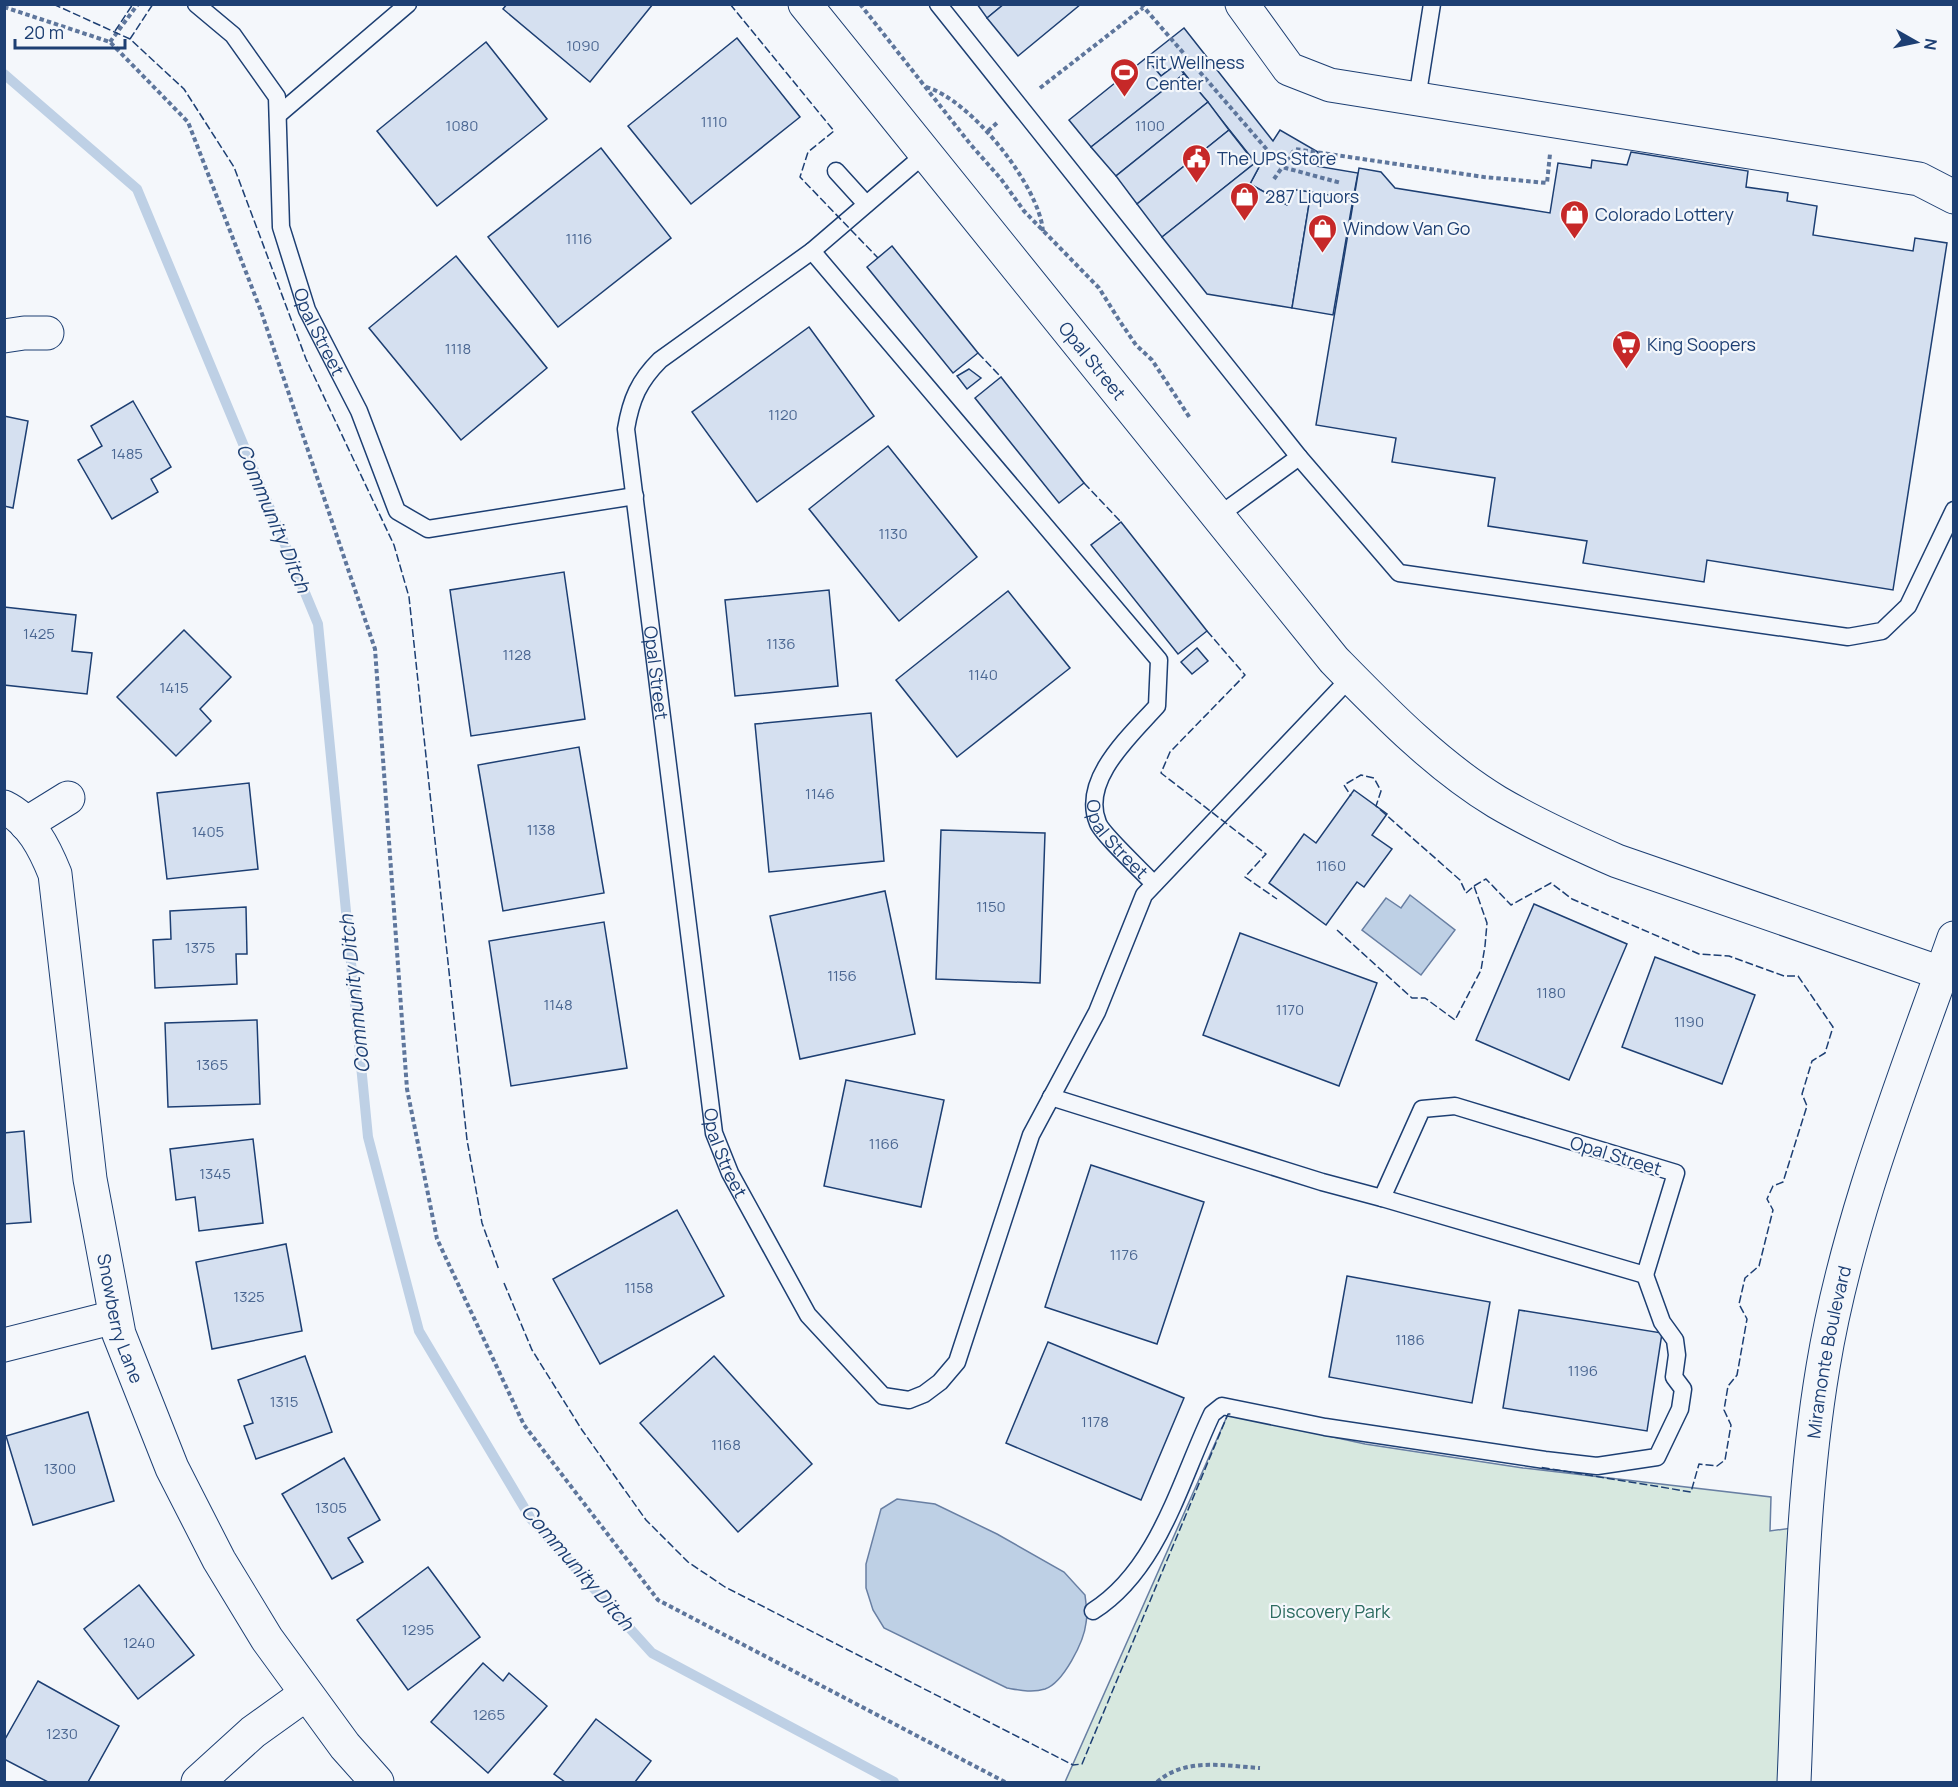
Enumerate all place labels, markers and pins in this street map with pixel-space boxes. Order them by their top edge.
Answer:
place label: Fit Wellness Center [1146,50,1245,95]
sports icon: Fit Wellness Center [1109,56,1141,98]
public building icon: The UPS Store [1180,142,1212,184]
place label: The UPS Store [1217,146,1336,170]
shop icon: 287 Liquors [1228,180,1260,222]
place label: 287 Liquors [1265,184,1359,208]
shop icon: Colorado Lottery [1558,198,1590,240]
place label: Colorado Lottery [1595,202,1734,226]
shop icon: Window Van Go [1306,212,1338,254]
place label: Window Van Go [1343,216,1470,240]
supermarket icon: King Soopers [1610,328,1642,370]
place label: King Soopers [1647,332,1756,356]

